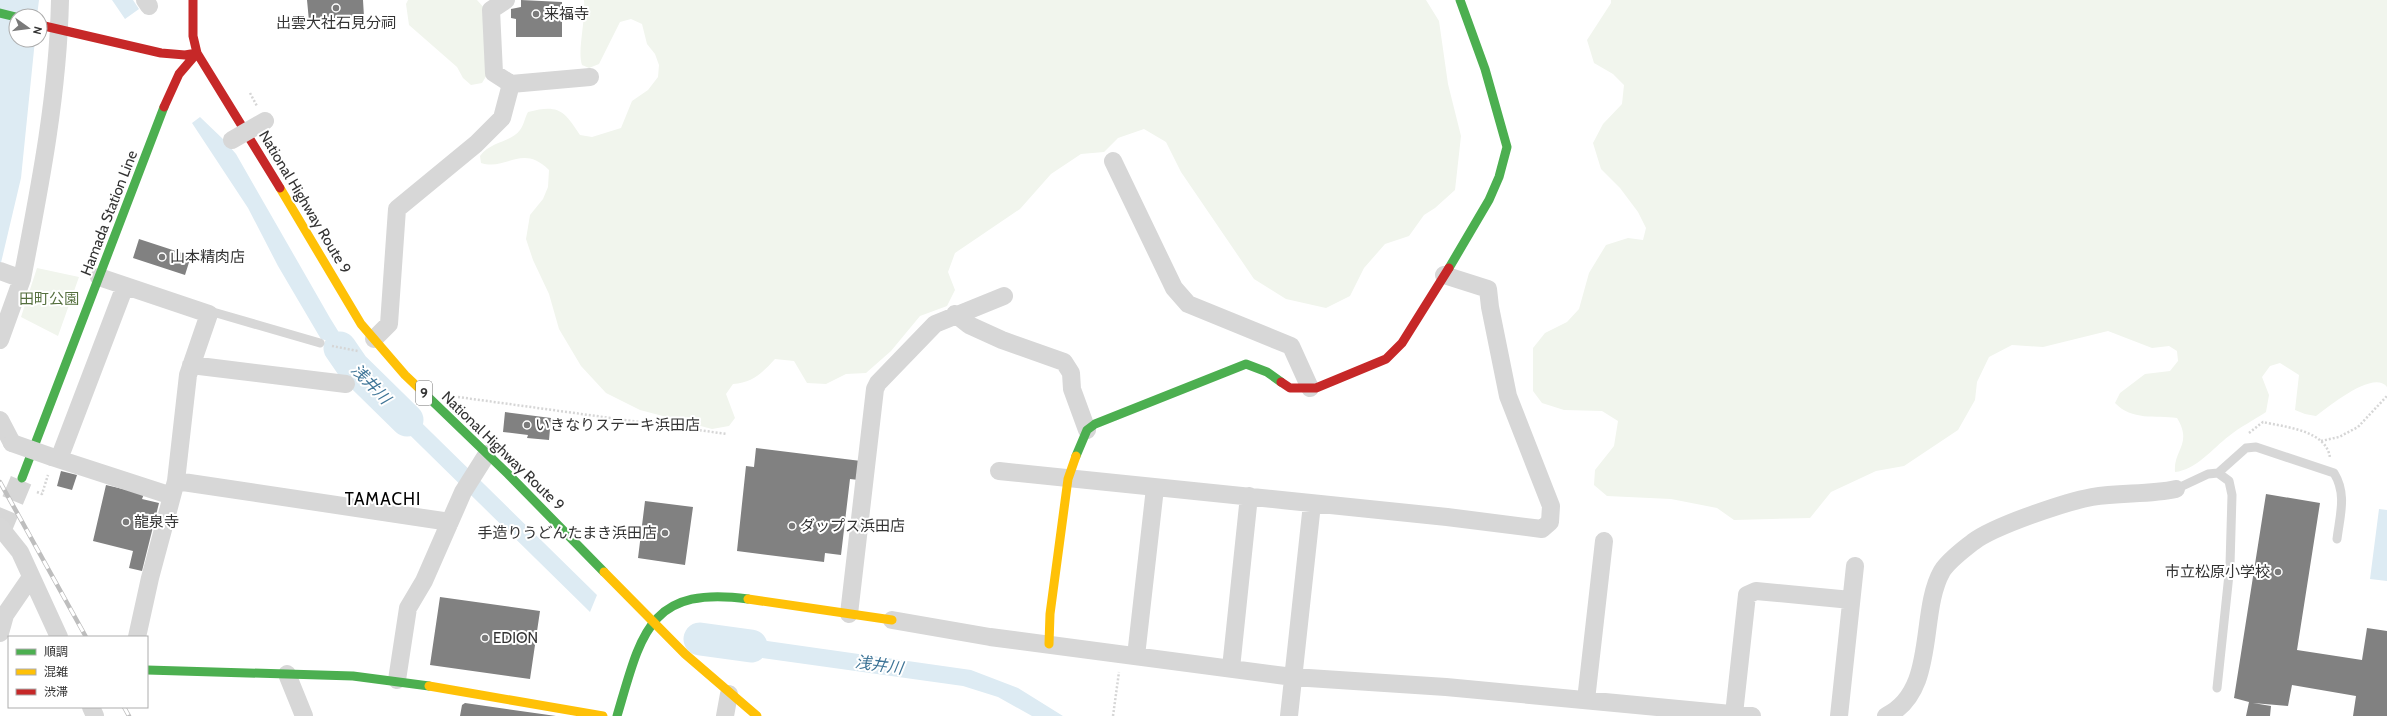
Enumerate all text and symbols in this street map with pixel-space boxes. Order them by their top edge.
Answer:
marker: 出雲大社石見分祠 [331,3,341,13]
place label: 来福寺 [544,5,589,23]
north arrow [8,8,48,48]
marker: 来福寺 [531,9,541,19]
place label: 出雲大社石見分祠 [276,14,396,32]
text: N [30,25,45,36]
street label: National Highway Route 9 [255,127,355,277]
street label: Hamada Station Line [77,148,141,278]
place label: 山本精肉店 [170,248,245,266]
marker: 山本精肉店 [157,252,167,262]
park label: 田町公園 [19,290,79,308]
water label: 浅井川 [347,360,396,409]
road number: 9 [416,381,432,405]
street label: National Highway Route 9 [438,388,568,514]
place label: いきなりステーキ浜田店 [535,416,700,434]
marker: いきなりステーキ浜田店 [522,420,532,430]
district label: TAMACHI [345,489,421,509]
place label: 龍泉寺 [134,513,179,531]
marker: 龍泉寺 [121,517,131,527]
place label: ダップス浜田店 [800,517,905,535]
marker: ダップス浜田店 [787,521,797,531]
place label: 手造りうどんたまき浜田店 [477,524,657,542]
marker: 手造りうどんたまき浜田店 [660,528,670,538]
place label: 市立松原小学校 [2165,563,2270,581]
marker: 市立松原小学校 [2273,567,2283,577]
place label: EDION [493,629,538,647]
marker: EDION [480,633,490,643]
legend [8,636,148,708]
text: 順調 [44,644,68,659]
water label: 浅井川 [854,652,906,678]
text: 混雑 [44,664,68,679]
text: 渋滞 [44,684,68,699]

